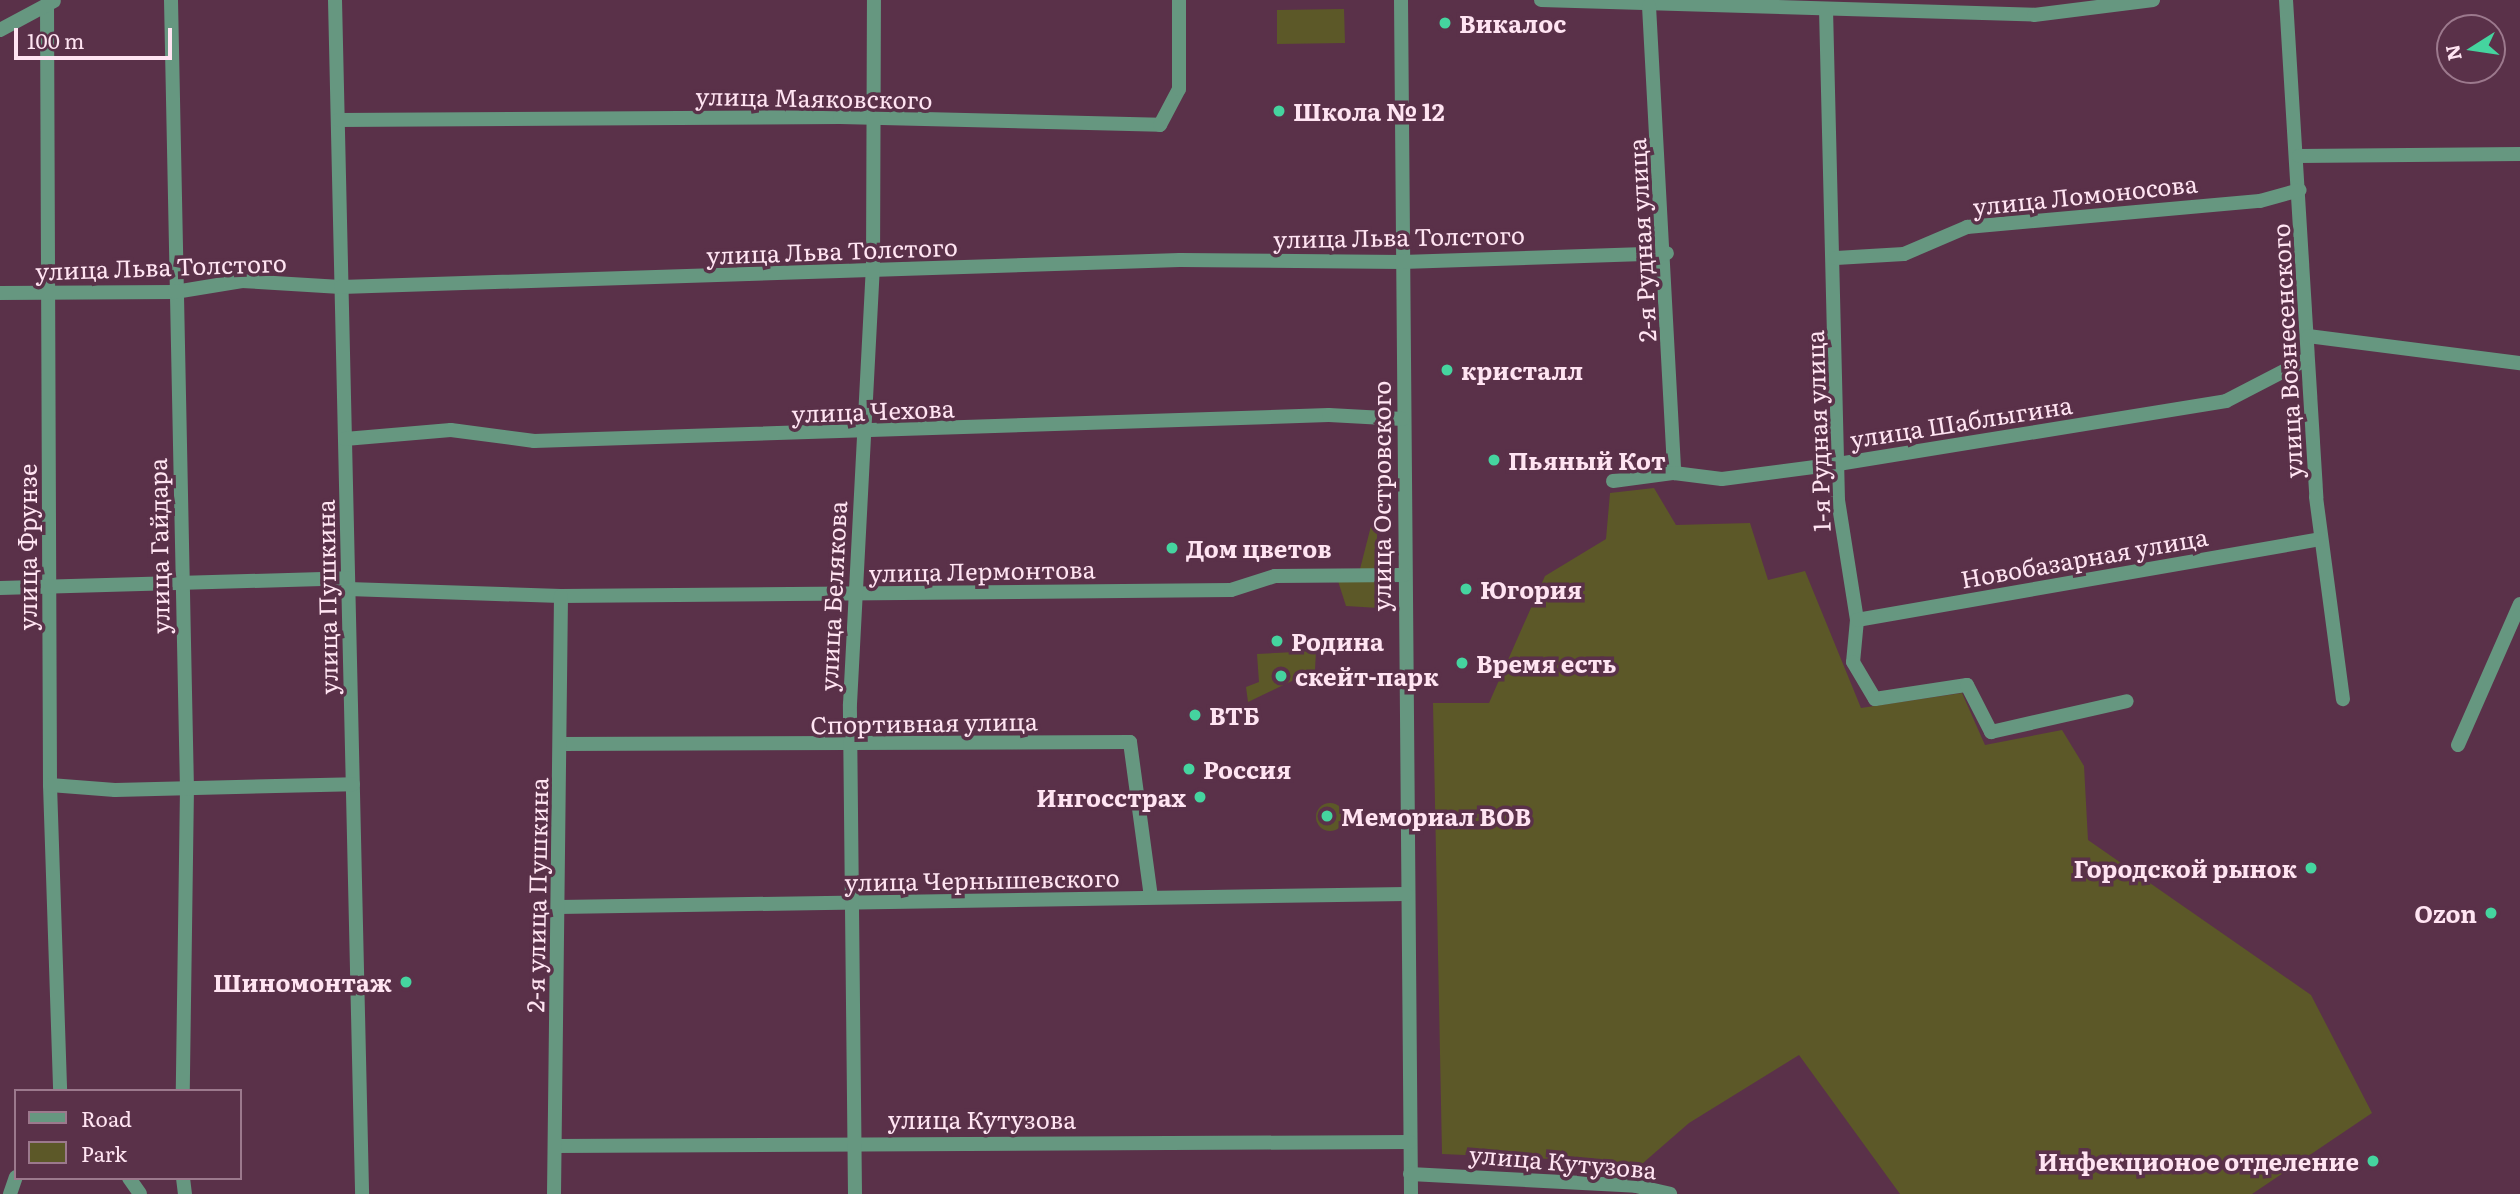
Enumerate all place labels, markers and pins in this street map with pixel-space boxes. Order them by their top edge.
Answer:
place label: Викалос [1459,9,1566,37]
marker: Викалос [1437,15,1453,31]
place label: Школа № 12 [1293,97,1445,125]
marker: Школа № 12 [1271,103,1287,119]
place label: кристалл [1461,356,1583,384]
marker: кристалл [1439,362,1455,378]
place label: Пьяный Кот [1508,446,1666,474]
marker: Пьяный Кот [1486,452,1502,468]
place label: Дом цветов [1186,534,1332,562]
marker: Дом цветов [1164,540,1180,556]
place label: Югория [1480,575,1582,603]
marker: Югория [1458,581,1474,597]
place label: Родина [1291,627,1384,655]
marker: Родина [1269,633,1285,649]
place label: Время есть [1476,649,1617,677]
marker: Время есть [1454,655,1470,671]
place label: скейт-парк [1295,662,1439,690]
marker: скейт-парк [1273,668,1289,684]
place label: ВТБ [1209,701,1259,729]
marker: ВТБ [1187,707,1203,723]
place label: Россия [1203,755,1291,783]
marker: Россия [1181,761,1197,777]
place label: Ингосстрах [1036,783,1186,811]
marker: Ингосстрах [1192,789,1208,805]
place label: Мемориал ВОВ [1341,802,1531,830]
marker: Мемориал ВОВ [1319,808,1335,824]
place label: Городской рынок [2074,854,2297,882]
marker: Городской рынок [2303,860,2319,876]
place label: Ozon [2414,899,2477,927]
marker: Ozon [2483,905,2499,921]
place label: Шиномонтаж [213,968,392,996]
marker: Шиномонтаж [398,974,414,990]
place label: Инфекционое отделение [2038,1147,2359,1175]
marker: Инфекционое отделение [2365,1153,2381,1169]

